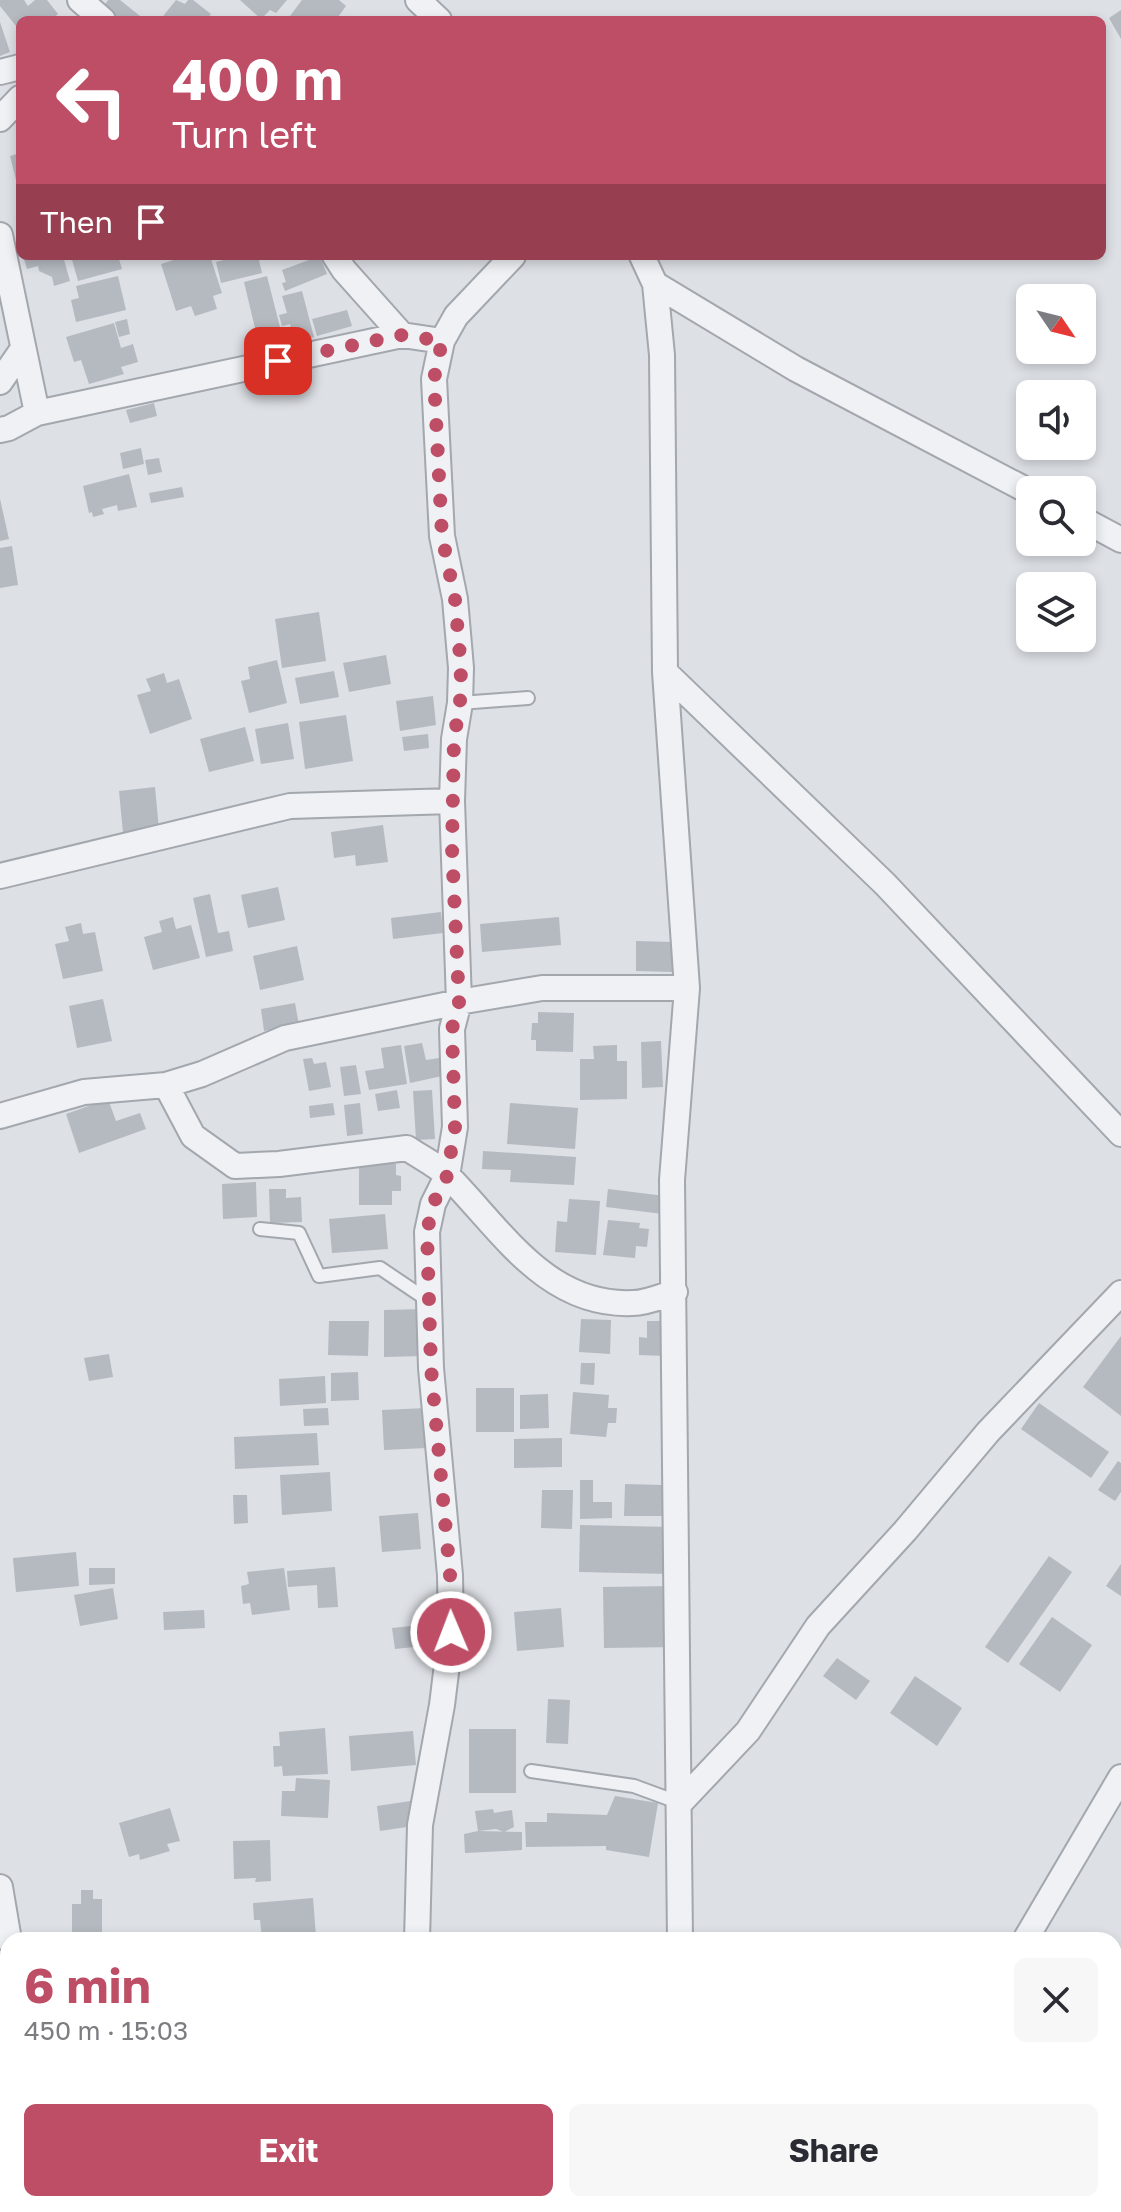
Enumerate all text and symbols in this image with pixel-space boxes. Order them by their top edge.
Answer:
text: 400 m [172,45,343,112]
icon: left [40,48,144,152]
text: Turn left [172,113,318,156]
icon: arrive [129,200,173,244]
text: Then [40,204,113,240]
north arrow [1016,284,1096,364]
map controls [1016,284,1096,652]
pin [244,327,312,395]
icon: arrive [256,339,300,383]
button: sound [1016,380,1096,460]
button: search [1016,476,1096,556]
button: layers [1016,572,1096,652]
position arrow [409,1590,493,1674]
text: 6 min [24,1956,151,2014]
button: close [1014,1958,1098,2042]
text: 450 m · 15:03 [24,2015,188,2046]
button: Exit [24,2104,553,2196]
button: Share [569,2104,1098,2196]

